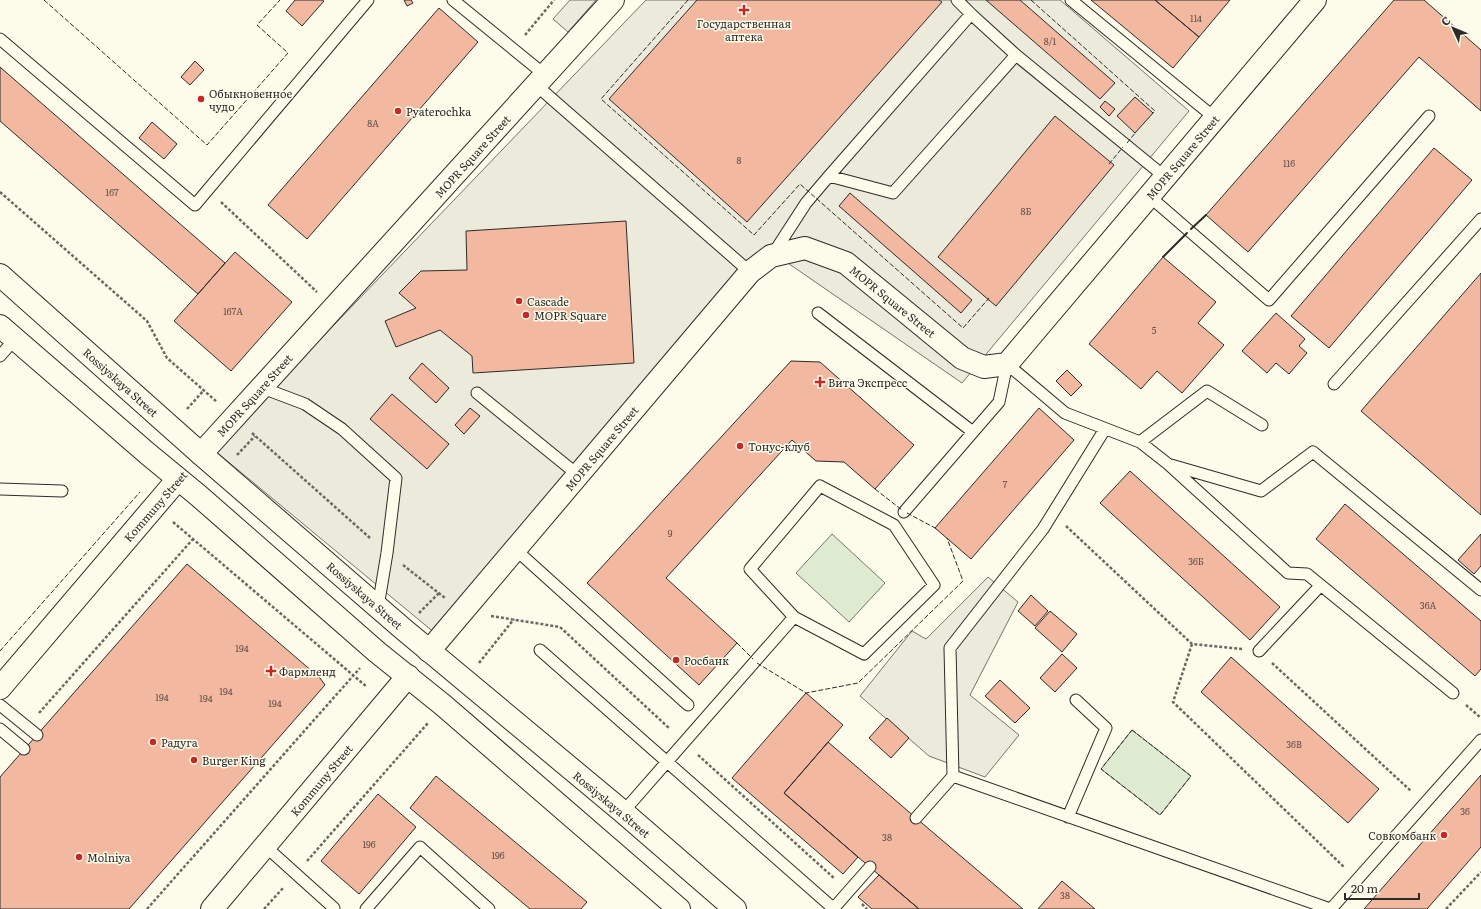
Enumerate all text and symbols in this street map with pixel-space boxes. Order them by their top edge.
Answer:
marker: Государственная аптека [739,5,749,15]
north arrow [1433,8,1473,48]
house number: 114 [1190,11,1202,25]
text: С [1437,12,1454,29]
place label: Государственная аптека [697,15,792,44]
house number: 8/1 [1044,34,1057,48]
place label: Обыкновенное чудо [209,85,293,114]
marker: Обыкновенное чудо [196,94,206,104]
place label: Pyaterochka [406,103,471,119]
marker: Pyaterochka [393,106,403,116]
street label: MOPR Square Street [430,111,514,201]
street label: MOPR Square Street [1142,111,1223,203]
house number: 8А [367,116,379,130]
house number: 8 [737,153,742,167]
house number: 116 [1283,156,1295,170]
house number: 167 [105,185,119,199]
house number: 8Б [1021,204,1031,218]
street label: MOPR Square Street [847,261,940,341]
place label: Cascade [527,293,569,309]
marker: Cascade [514,296,524,306]
house number: 167А [223,304,243,318]
place label: MOPR Square [534,307,607,323]
marker: MOPR Square [521,310,531,320]
house number: 5 [1152,323,1157,337]
street label: Rossiyskaya Street [80,344,162,420]
street label: MOPR Square Street [212,350,296,440]
place label: Вита Экспресс [828,374,908,390]
marker: Вита Экспресс [815,377,825,387]
street label: MOPR Square Street [561,402,642,494]
place label: Тонус-клуб [748,438,810,454]
marker: Тонус-клуб [735,441,745,451]
street label: Kommuny Street [120,467,191,545]
house number: 7 [1003,477,1008,491]
house number: 9 [668,526,673,540]
house number: 36Б [1188,554,1204,568]
street label: Rossiyskaya Street [324,557,407,633]
house number: 36А [1420,598,1437,612]
house number: 194 [235,641,249,655]
place label: Росбанк [684,652,729,668]
marker: Росбанк [671,655,681,665]
place label: Фармленд [279,663,336,679]
marker: Фармленд [266,666,276,676]
house number: 194 [219,684,233,698]
house number: 194 [155,690,169,704]
house number: 194 [199,691,213,705]
house number: 194 [268,696,282,710]
place label: Радуга [161,734,198,750]
marker: Радуга [148,737,158,747]
house number: 36В [1286,737,1302,751]
street label: Kommuny Street [286,740,356,819]
place label: Burger King [202,752,267,768]
marker: Burger King [189,755,199,765]
street label: Rossiyskaya Street [570,767,654,841]
house number: 36 [1460,804,1470,818]
place label: Совкомбанк [1368,827,1436,843]
house number: 38 [882,830,892,844]
marker: Совкомбанк [1439,830,1449,840]
house number: 196 [362,837,376,851]
house number: 196 [491,848,505,862]
place label: Molniya [87,849,131,865]
marker: Molniya [74,852,84,862]
scale bar [1345,875,1419,901]
text: 20 m [1351,879,1378,897]
house number: 38 [1060,888,1070,902]

